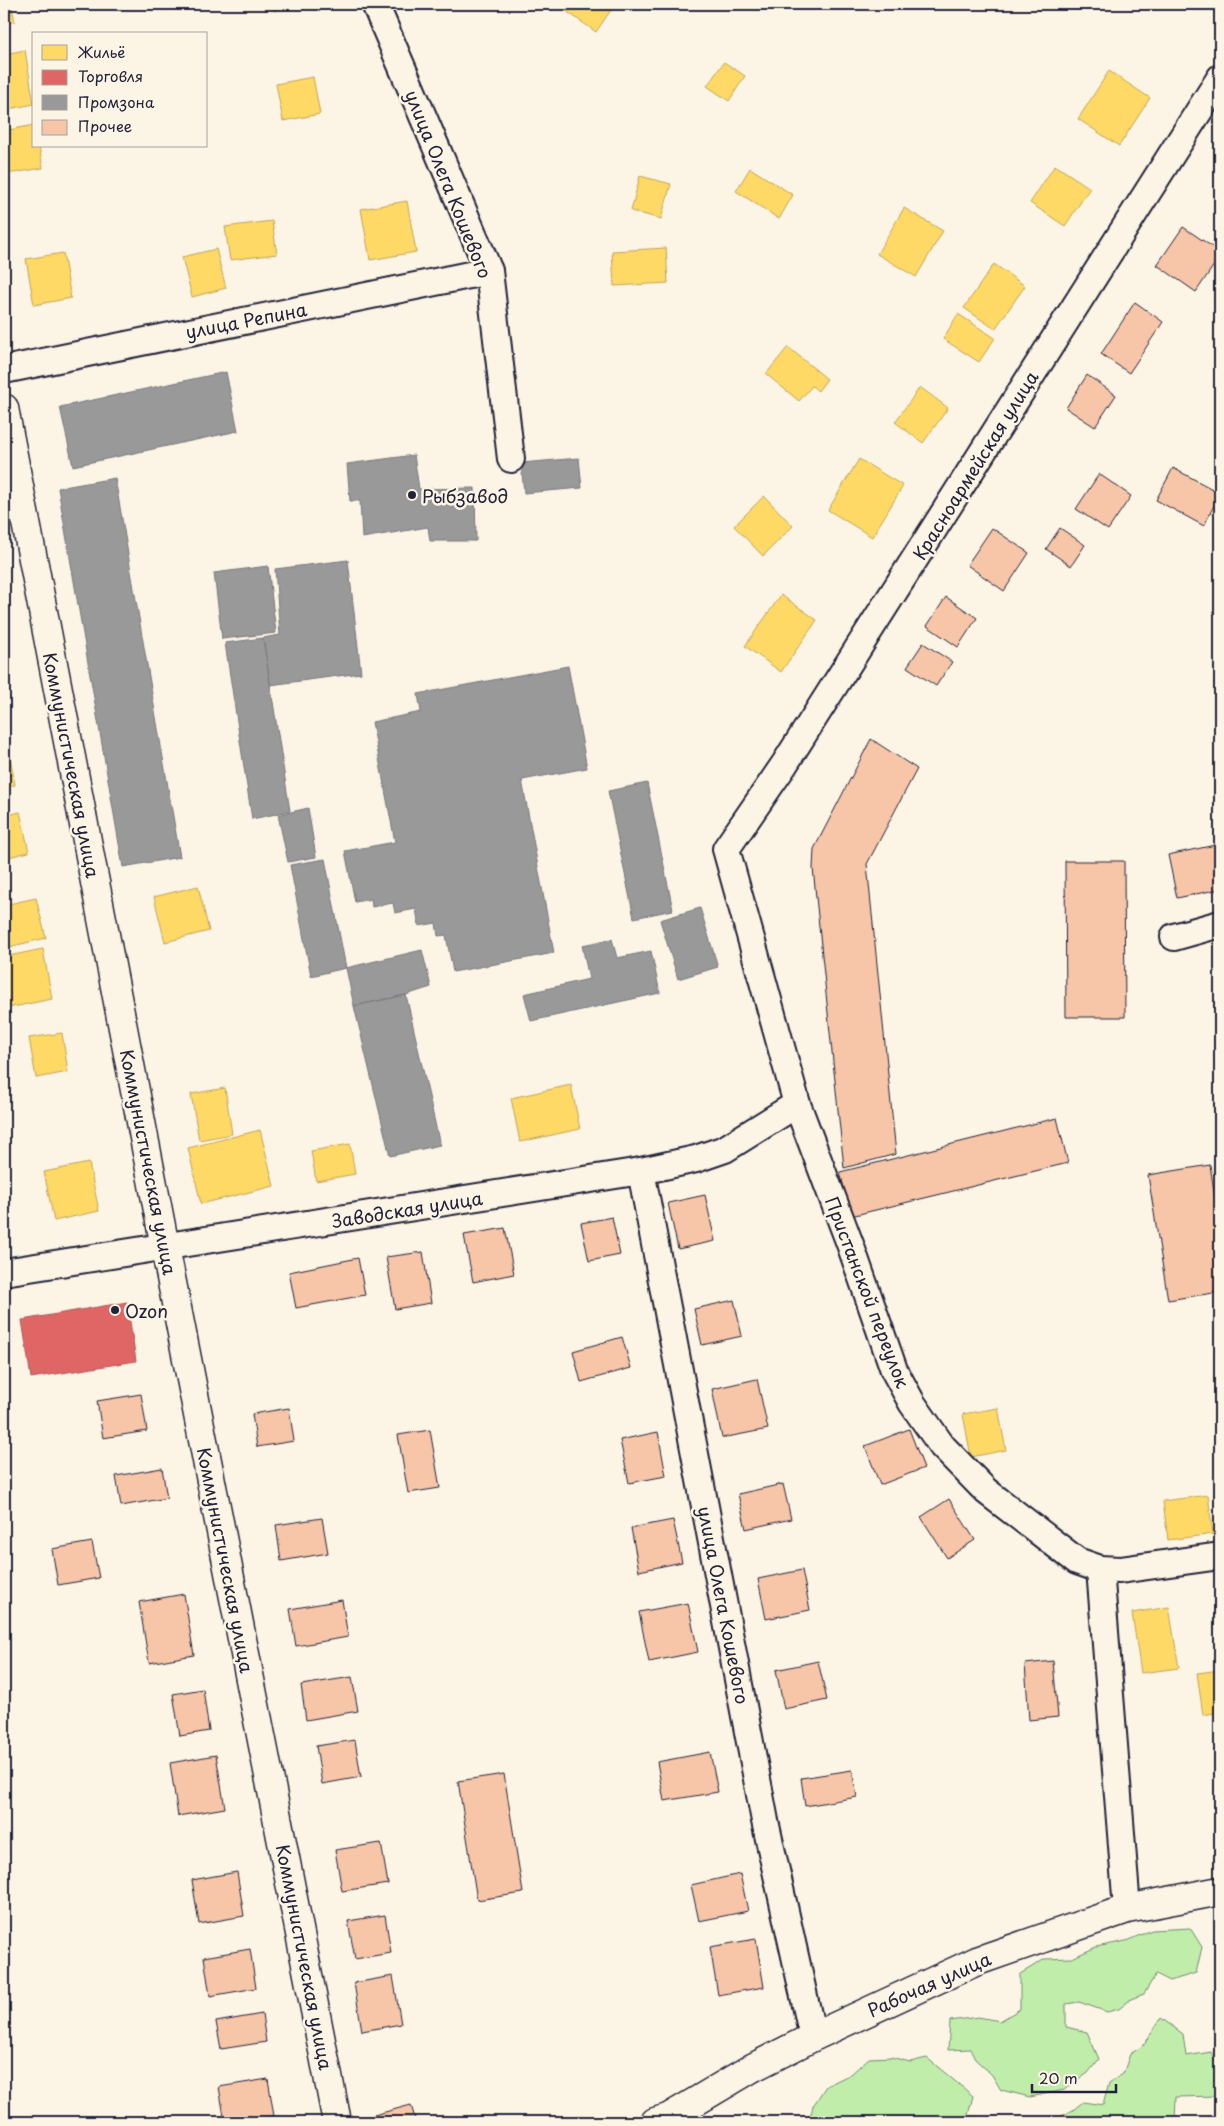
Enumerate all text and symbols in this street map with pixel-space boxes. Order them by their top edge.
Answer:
legend [32,32,208,148]
text: Жильё [77,40,125,63]
text: Торговля [78,64,143,87]
street label: улица Олега Кошевого [399,86,499,282]
text: Промзона [78,90,155,113]
text: Прочее [78,114,132,137]
street label: улица Репина [183,295,310,345]
street label: Красноармейская улица [906,365,1045,565]
place label: Рыбзавод [422,482,508,509]
marker: Рыбзавод [406,489,418,501]
street label: Коммунистическая улица [37,650,107,881]
street label: Коммунистическая улица [114,1047,184,1278]
street label: Заводская улица [330,1184,485,1234]
street label: Пристанской переулок [819,1192,917,1392]
place label: Ozon [125,1297,168,1324]
marker: Ozon [109,1304,121,1316]
street label: Коммунистическая улица [191,1445,261,1676]
street label: улица Олега Кошевого [692,1504,756,1706]
street label: Коммунистическая улица [270,1842,340,2073]
street label: Рабочая улица [863,1944,996,2023]
scale bar [1032,2061,1115,2093]
text: 20 m [1039,2066,1078,2089]

